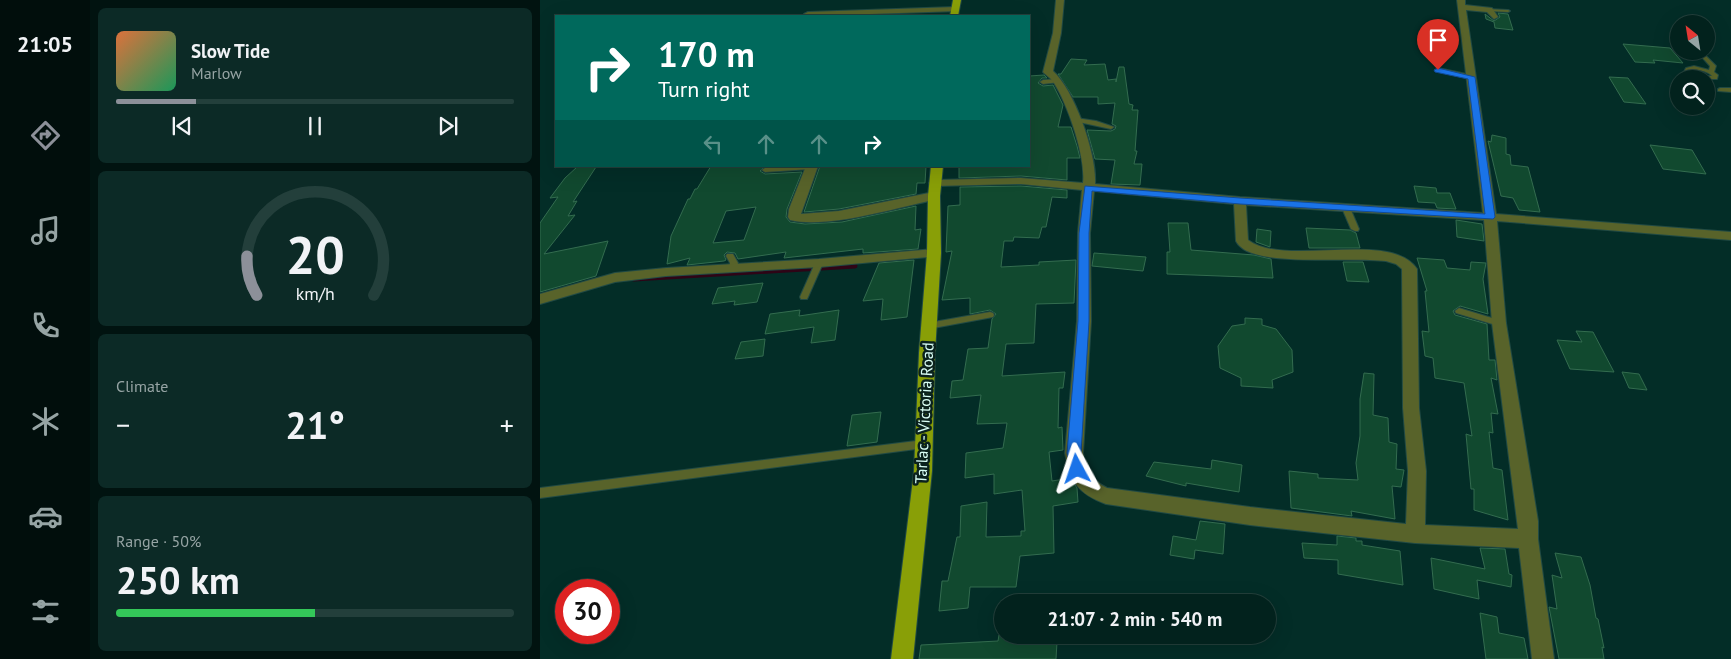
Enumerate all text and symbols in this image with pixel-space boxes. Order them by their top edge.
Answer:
north arrow [1670,15,1715,60]
map controls [1670,15,1715,115]
pin [1417,19,1459,70]
icon: arrive [1424,26,1452,54]
text: 21:05 [17,30,73,58]
text: 170 m [658,31,755,77]
icon: right [575,35,640,100]
text: Slow Tide [191,39,270,63]
text: Marlow [191,63,242,83]
button: search [1670,70,1715,115]
text: Turn right [658,75,750,103]
icon: previous [168,112,196,140]
icon: pause [301,112,329,140]
icon: next [434,112,462,140]
icon: directions [28,118,63,153]
icon: left [699,130,727,158]
icon: ahead [752,130,780,158]
icon: ahead [805,130,833,158]
icon: right [858,130,886,158]
icon: music [28,213,63,248]
text: 20 [286,221,344,288]
text: km/h [295,282,335,305]
icon: phone [28,308,63,343]
street label: Tarlac - Victoria Road [910,342,938,484]
text: Climate [116,376,168,396]
text: 21° [285,400,345,449]
icon: climate [28,404,63,439]
text: − [116,406,130,443]
text: + [500,406,514,443]
position arrow [1050,442,1102,494]
icon: car [28,499,63,534]
text: Range · 50% [116,531,201,551]
text: 250 km [116,555,240,604]
speed limit sign: 30 [555,579,620,644]
icon: filters [28,594,63,629]
text: 21:07 · 2 min · 540 m [1048,607,1222,631]

